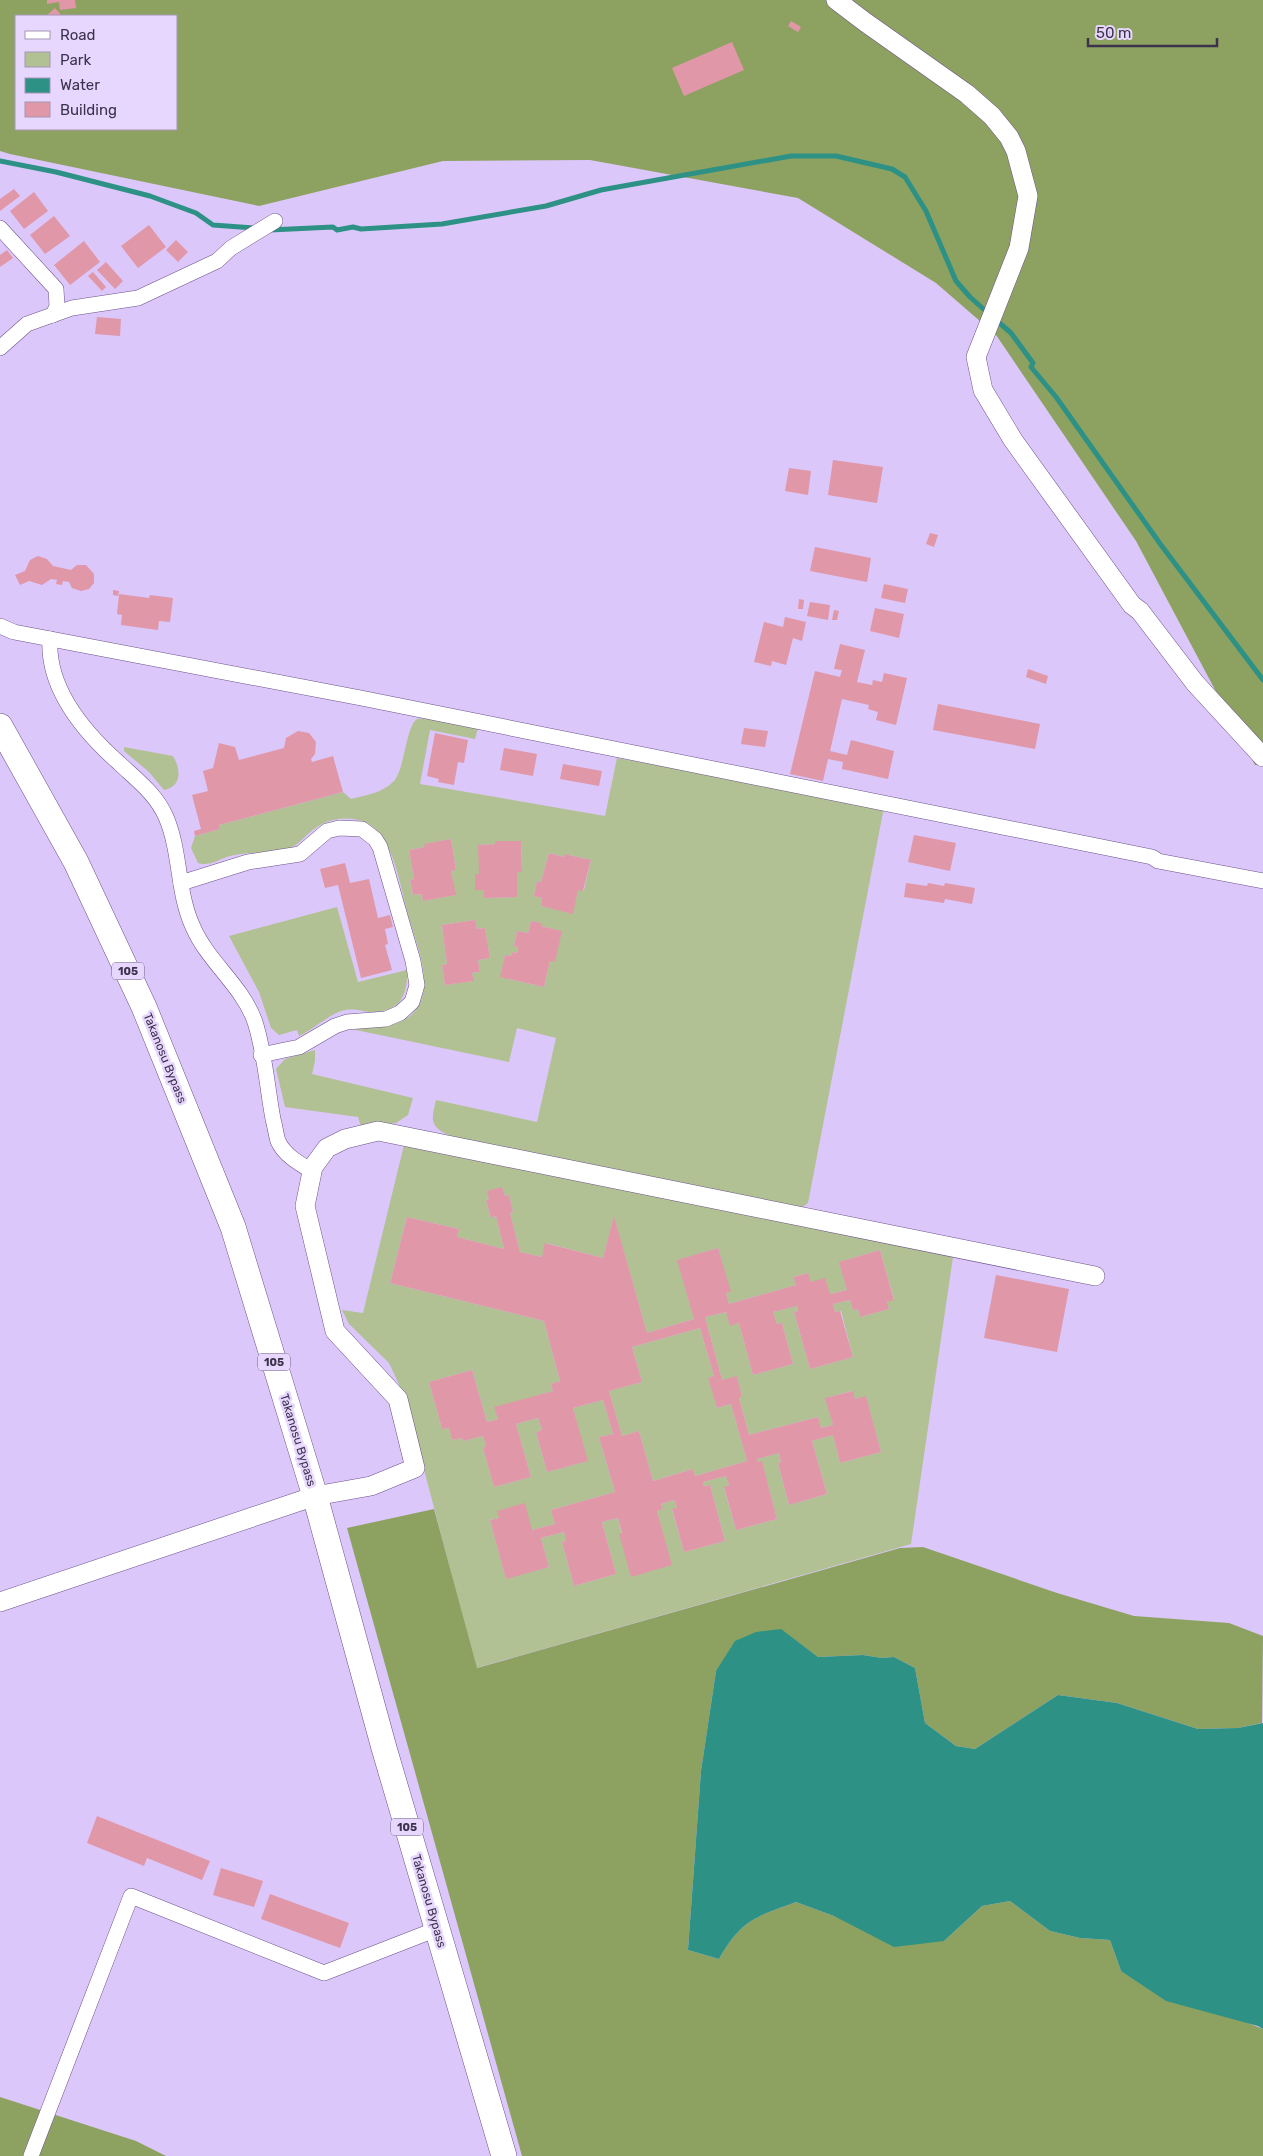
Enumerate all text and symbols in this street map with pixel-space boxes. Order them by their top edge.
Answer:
legend [15,15,178,130]
scale bar [1088,15,1217,47]
text: 50 m [1096,24,1131,42]
text: Road [60,26,96,44]
text: Park [60,51,91,69]
text: Water [60,76,100,94]
text: Building [60,101,117,119]
road number: 105 [112,962,144,979]
street label: Takanosu Bypass [140,1011,190,1105]
road number: 105 [258,1354,290,1370]
street label: Takanosu Bypass [277,1392,319,1488]
road number: 105 [391,1818,423,1835]
street label: Takanosu Bypass [409,1853,449,1949]

